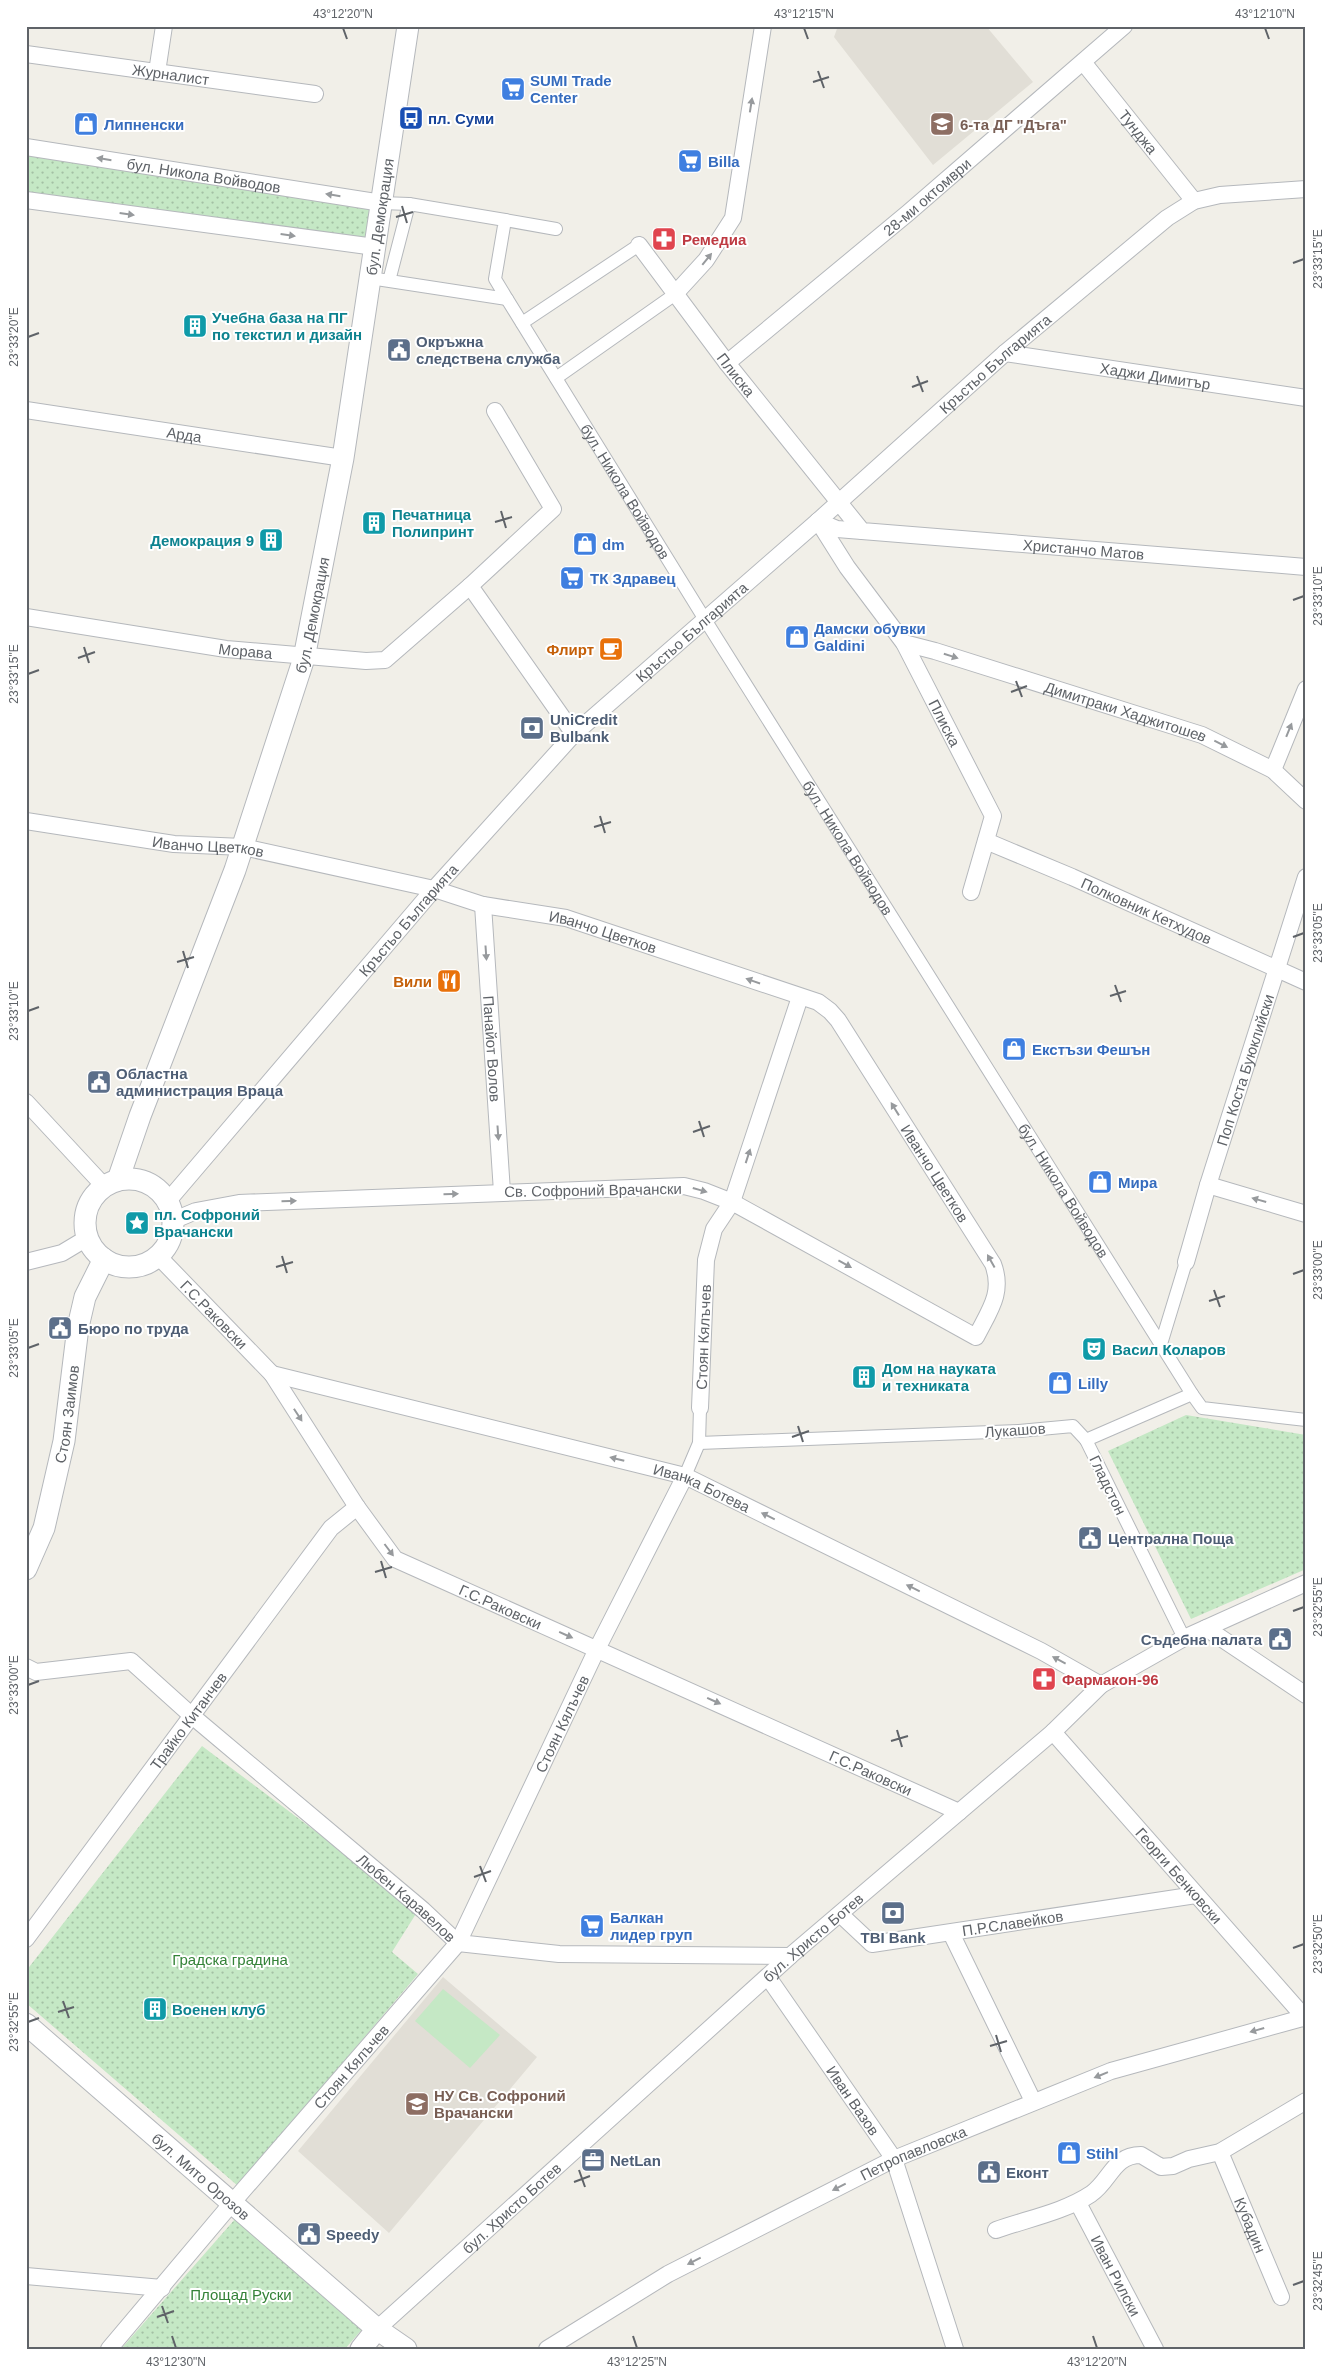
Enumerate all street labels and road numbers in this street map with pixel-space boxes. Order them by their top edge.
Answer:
street label: Журналист [131,60,210,88]
street label: Тунджа [1116,106,1162,157]
street label: бул. Никола Войводов [126,154,282,195]
street label: 28-ми октомври [880,154,974,239]
street label: бул. Демокрация [362,157,396,276]
street label: Кръстьо Българията [935,310,1055,417]
street label: Плиска [714,349,759,400]
street label: Хаджи Димитър [1099,359,1212,392]
street label: бул. Никола Войводов [578,421,674,562]
street label: Арда [166,423,203,445]
street label: Христанчо Матов [1022,536,1145,562]
street label: бул. Демокрация [291,556,332,675]
street label: Кръстьо Българията [632,578,751,685]
street label: Морава [217,639,274,661]
street label: Димитраки Хаджитошев [1043,678,1210,745]
street label: Плиска [926,696,964,750]
street label: бул. Никола Войводов [800,777,897,918]
street label: Иванчо Цветков [151,832,266,860]
street label: Кръстьо Българията [355,860,461,979]
street label: Полковник Кетхудов [1079,874,1214,947]
street label: Иванчо Цветков [548,907,659,956]
street label: Поп Коста Буюклийски [1213,992,1277,1148]
street label: Панайот Волов [481,995,505,1102]
street label: бул. Никола Войводов [1015,1120,1113,1261]
street label: Иванчо Цветков [898,1121,973,1225]
street label: Св. Софроний Врачански [504,1180,682,1200]
street label: Г.С.Раковски [177,1276,251,1352]
street label: Стоян Кялъчев [692,1284,714,1390]
street label: Стоян Заимов [51,1364,82,1465]
street label: Лукашов [984,1419,1046,1441]
street label: Гладстон [1086,1453,1130,1517]
street label: Иванка Ботева [652,1460,753,1515]
street label: Г.С.Раковски [457,1580,544,1632]
street label: Трайко Китанчев [146,1668,230,1773]
street label: Стоян Кялъчев [531,1672,592,1775]
street label: Г.С.Раковски [827,1747,915,1798]
street label: Георги Бенковски [1133,1824,1226,1927]
street label: Любен Каравелов [354,1850,459,1945]
street label: бул. Христо Ботев [759,1889,866,1985]
street label: П.Р.Славейков [961,1907,1064,1939]
street label: Стоян Кялъчев [310,2021,392,2112]
street label: Иван Вазов [823,2062,883,2138]
street label: Петропавловска [857,2122,969,2183]
street label: бул. Мито Орозов [149,2129,253,2223]
street label: бул. Христо Ботев [459,2159,564,2257]
street label: Кубадин [1231,2195,1270,2255]
street label: Иван Рилски [1088,2232,1145,2319]

